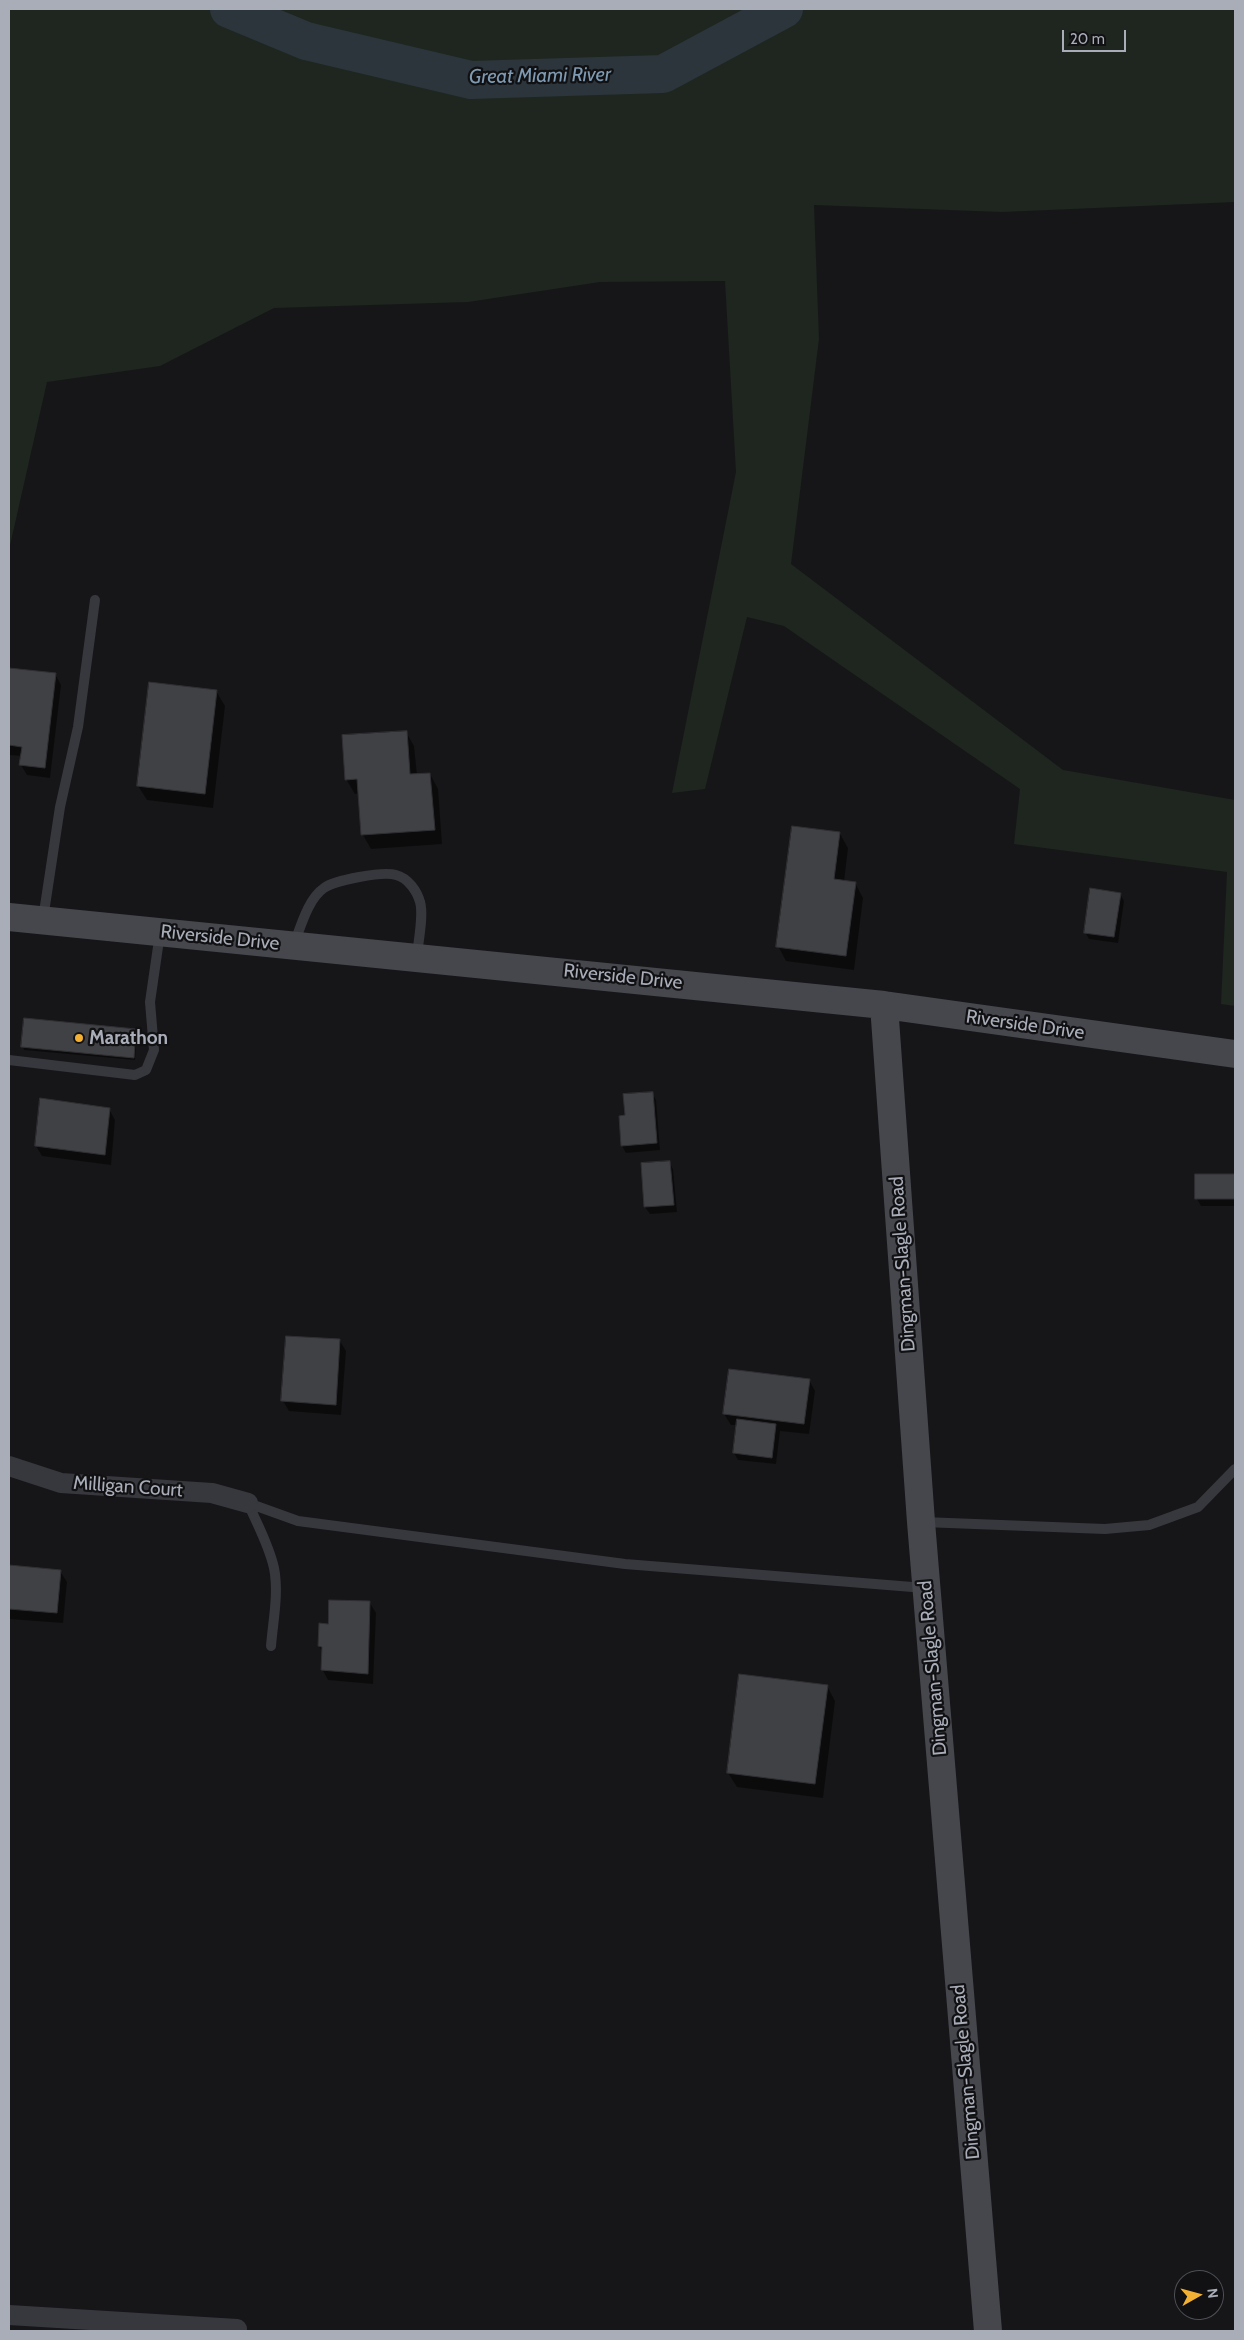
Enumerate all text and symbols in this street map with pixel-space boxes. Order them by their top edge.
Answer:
scale bar [1064,20,1128,52]
text: 20 m [1070,30,1105,48]
water label: Great Miami River [469,63,611,89]
street label: Riverside Drive [159,920,281,956]
street label: Riverside Drive [562,959,684,995]
street label: Riverside Drive [964,1005,1086,1045]
place label: Marathon [89,1027,168,1049]
marker: Marathon [73,1032,85,1044]
street label: Dingman-Slagle Road [886,1176,920,1352]
street label: Milligan Court [72,1472,184,1502]
street label: Dingman-Slagle Road [914,1580,952,1756]
street label: Dingman-Slagle Road [947,1984,985,2160]
north arrow [1174,2270,1224,2320]
text: N [1203,2287,1222,2299]

